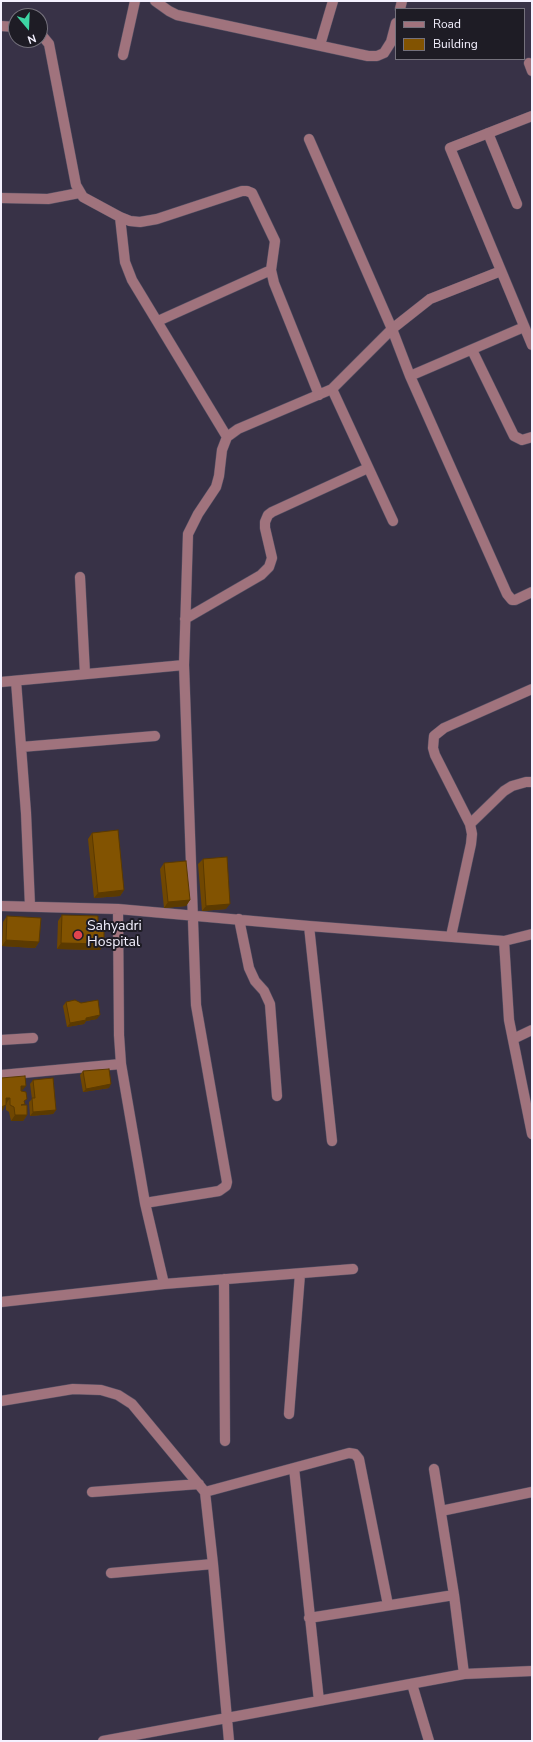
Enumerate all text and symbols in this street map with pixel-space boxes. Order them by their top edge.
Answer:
north arrow [8,8,48,48]
legend [395,8,525,60]
text: Road [433,16,461,32]
text: N [25,30,38,47]
text: Building [433,36,478,52]
place label: Sahyadri Hospital [87,919,142,952]
marker: Sahyadri Hospital [72,929,84,941]

